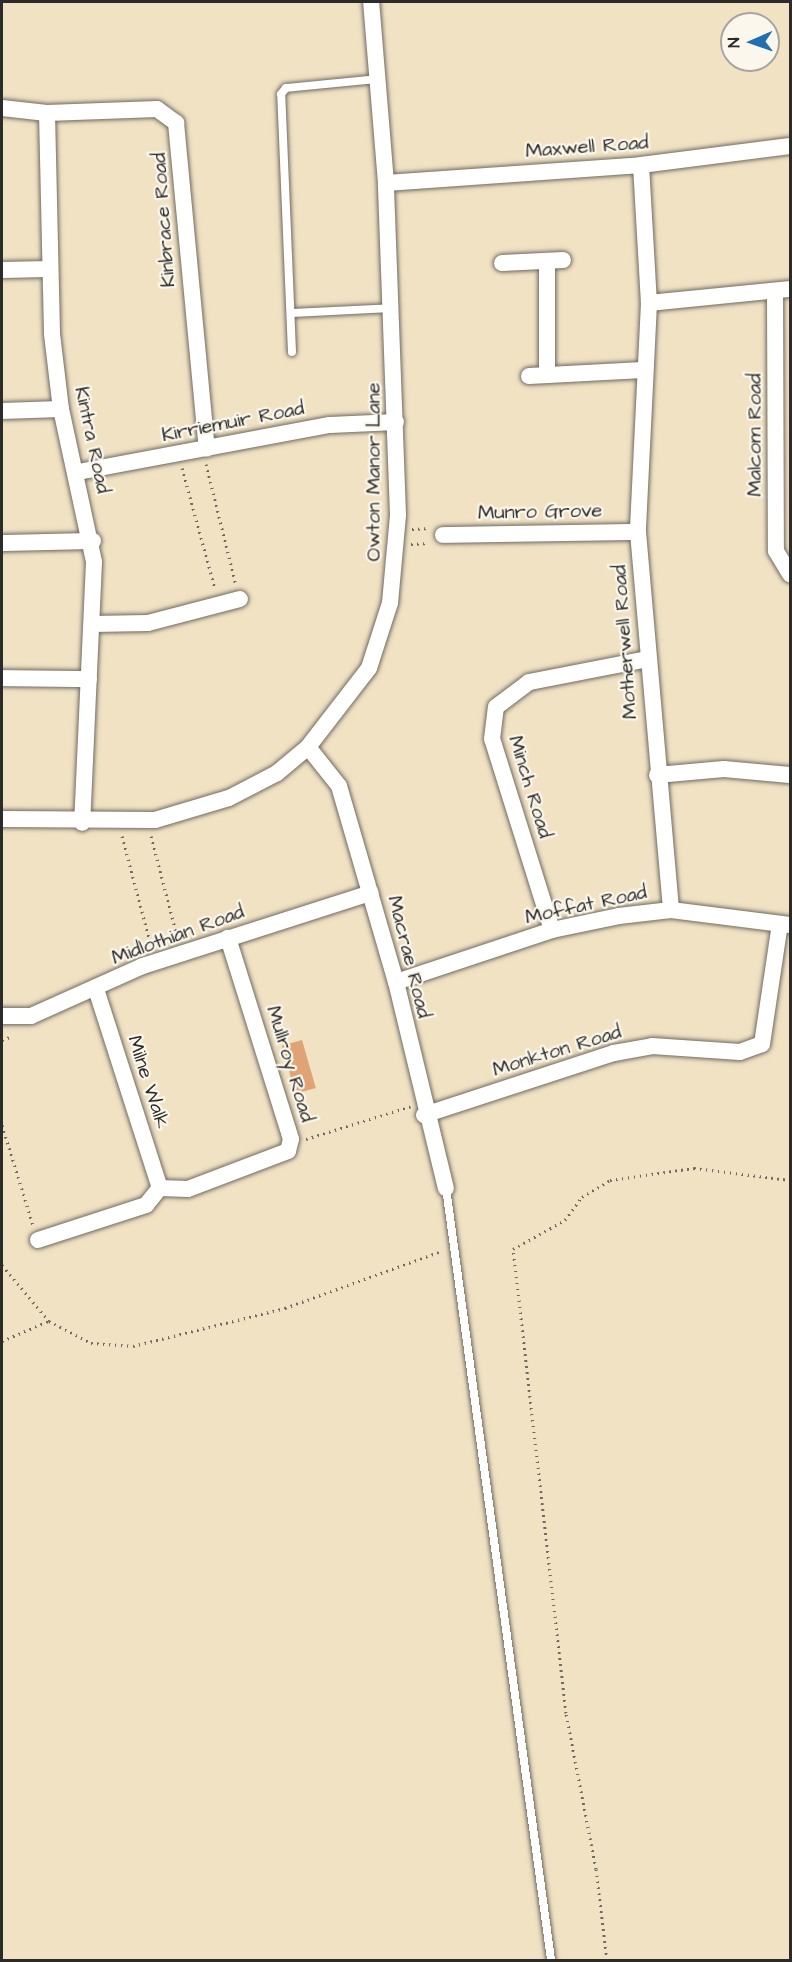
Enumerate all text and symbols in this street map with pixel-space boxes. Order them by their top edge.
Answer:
north arrow [720,12,780,72]
text: N [723,37,745,48]
street label: Maxwell Road [525,131,649,163]
street label: Kinbrace Road [147,152,181,288]
street label: Malcom Road [743,373,767,497]
street label: Owton Manor Lane [362,383,386,561]
street label: Kintra Road [69,384,115,496]
street label: Kirriemuir Road [160,396,306,448]
street label: Munro Grove [478,499,602,525]
street label: Motherwell Road [608,564,642,720]
street label: Minch Road [503,733,557,841]
street label: Moffat Road [523,880,649,930]
street label: Macrae Road [382,893,436,1021]
street label: Midlothian Road [108,900,248,970]
street label: Mullroy Road [261,1003,319,1125]
street label: Monkton Road [490,1020,624,1082]
street label: Milne Walk [122,1033,174,1131]

